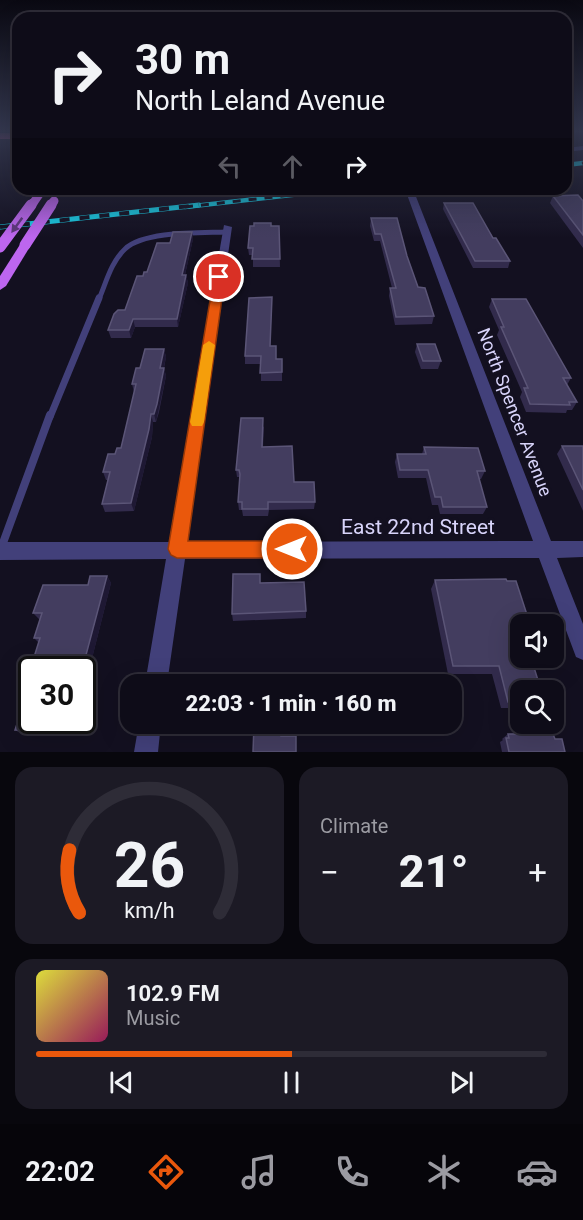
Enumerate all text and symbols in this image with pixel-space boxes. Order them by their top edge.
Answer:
text: 30 m [135,35,230,84]
icon: right [36,36,114,114]
text: North Leland Avenue [135,85,385,117]
icon: left [213,150,246,183]
icon: ahead [276,150,309,183]
icon: right [339,150,372,183]
one-way arrow [11,217,23,232]
pin [193,251,244,302]
icon: arrive [202,260,235,293]
street label: North Spencer Avenue [473,325,557,499]
street label: East 22nd Street [341,515,495,539]
position arrow [260,517,324,581]
map controls [510,614,564,734]
button: sound [510,614,564,668]
speed limit sign: 30 [18,656,96,734]
button: search [510,680,564,734]
text: 22:03 · 1 min · 160 m [186,691,396,716]
text: Climate [320,814,388,838]
text: 26 [114,829,185,902]
text: 21° [399,845,468,898]
text: − [320,853,339,892]
text: + [528,853,547,892]
text: km/h [124,898,175,923]
text: 102.9 FM [126,981,220,1006]
text: Music [126,1006,180,1030]
icon: previous [105,1066,138,1099]
icon: pause [275,1066,308,1099]
icon: next [445,1066,478,1099]
icon: directions [145,1151,187,1193]
icon: music [238,1151,280,1193]
icon: phone [331,1151,373,1193]
icon: climate [423,1151,465,1193]
icon: car [516,1151,558,1193]
text: 22:02 [25,1156,95,1188]

